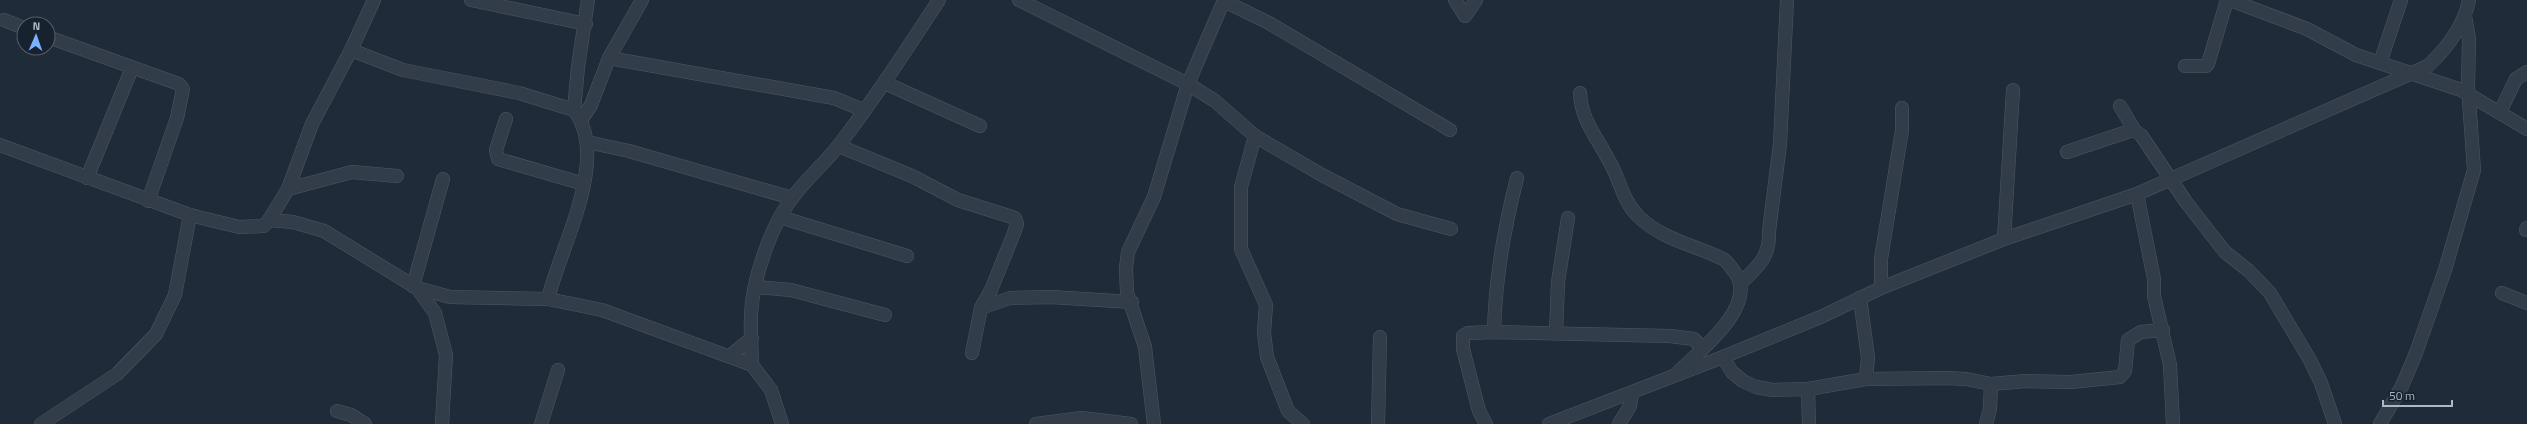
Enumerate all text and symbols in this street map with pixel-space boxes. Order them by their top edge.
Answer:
north arrow [16,16,56,56]
text: N [32,18,40,34]
scale bar [2383,382,2452,408]
text: 50 m [2389,386,2415,405]

